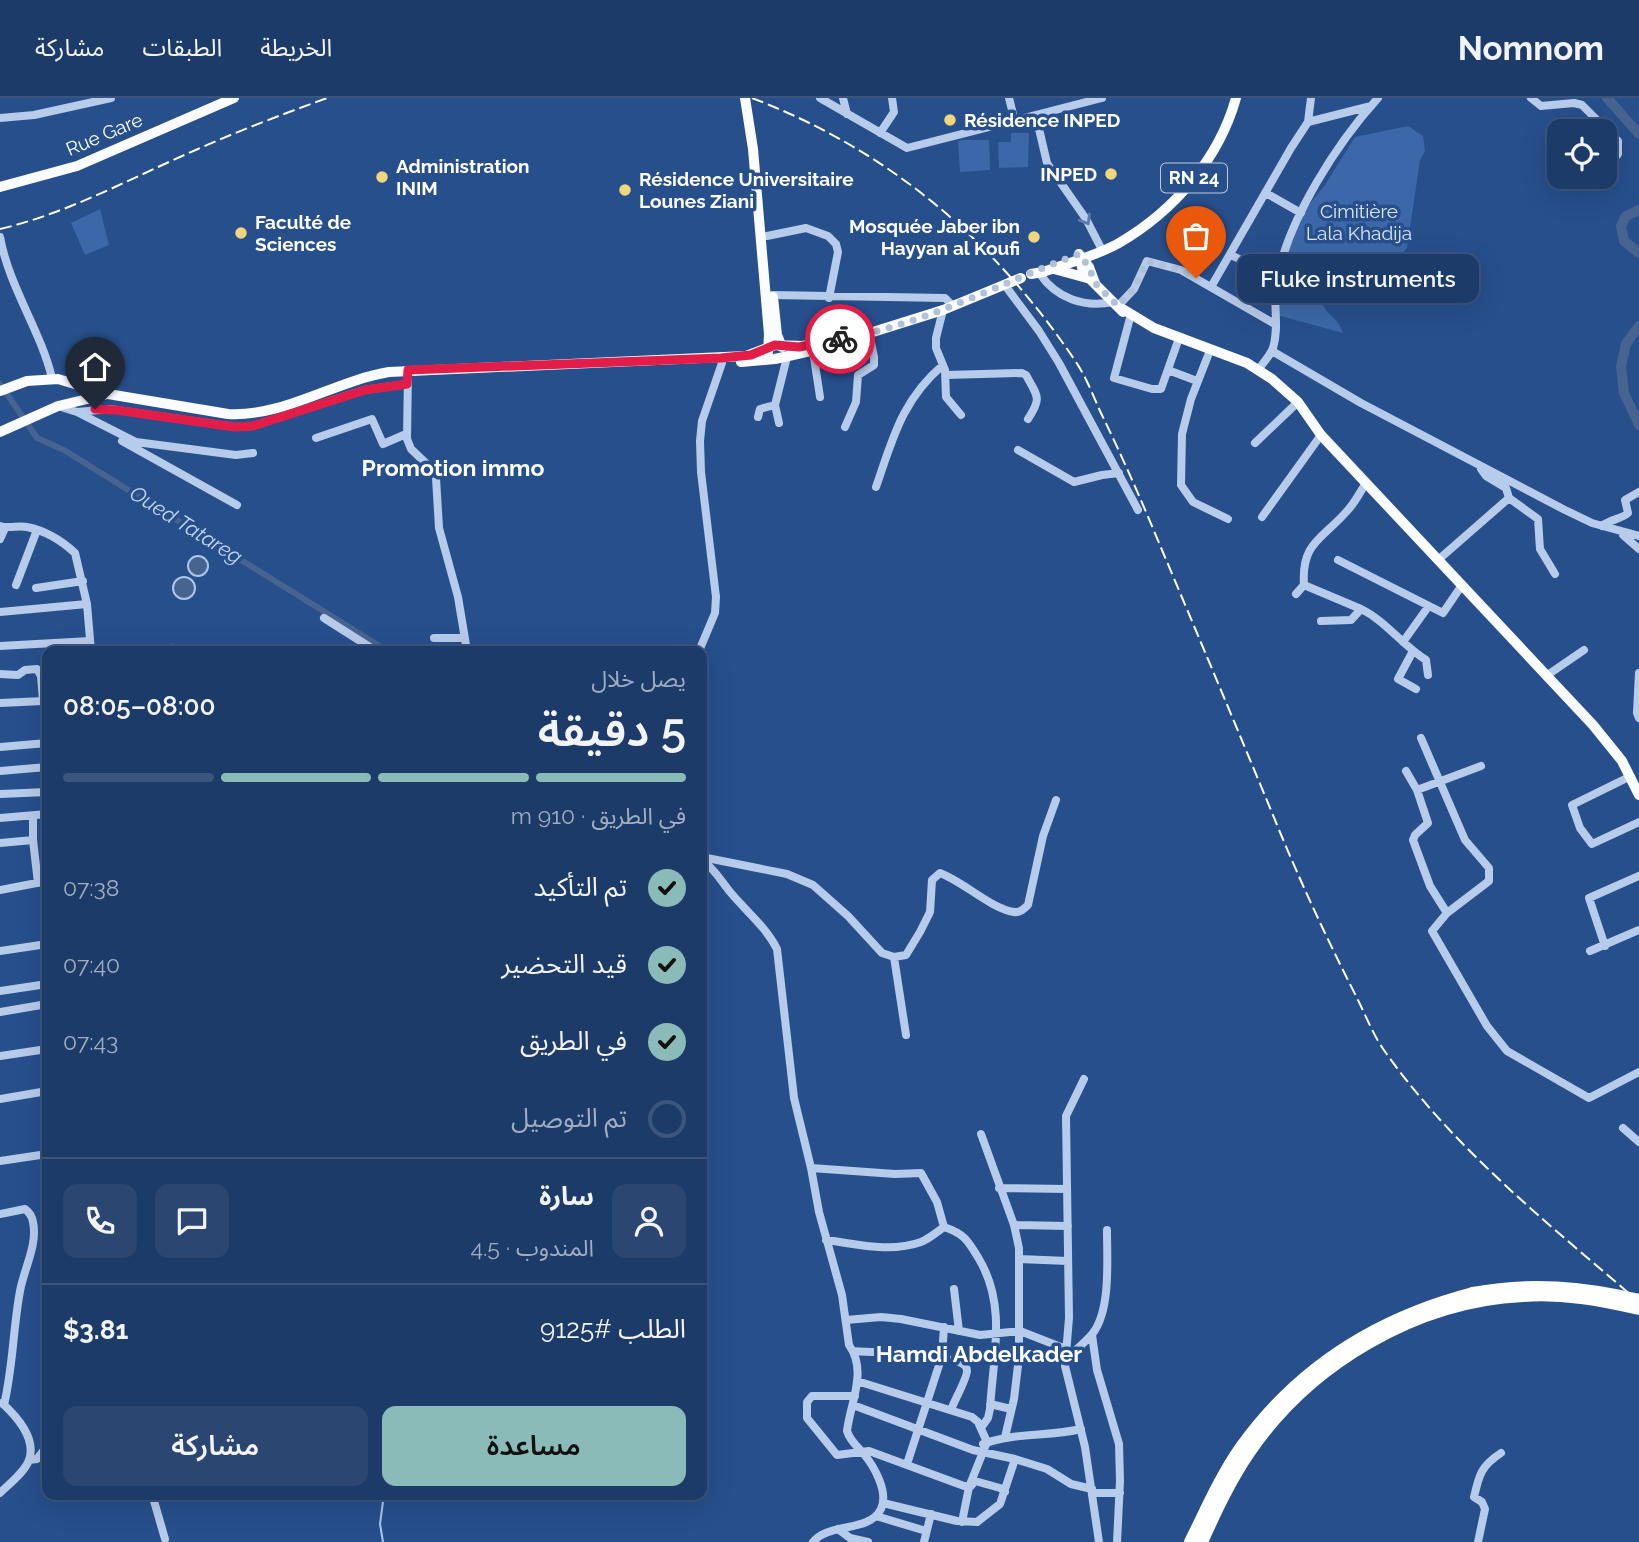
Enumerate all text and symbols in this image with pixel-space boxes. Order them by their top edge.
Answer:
text: Nomnom [1458,29,1604,68]
text: مشاركة [35,33,104,62]
text: الطبقات [142,33,222,62]
text: الخريطة [260,33,332,62]
street label: Rue Gare [62,108,146,160]
place label: Résidence INPED [964,109,1120,131]
marker: Résidence INPED [942,112,958,128]
map controls [1547,119,1617,189]
button: locate [1547,119,1617,189]
place label: Administration INIM [396,155,529,199]
place label: INPED [1040,163,1097,185]
road number: RN 24 [1161,164,1227,192]
marker: INPED [1103,166,1119,182]
place label: Résidence Universitaire Lounes Ziani [639,168,854,212]
marker: Administration INIM [374,169,390,185]
marker: Résidence Universitaire Lounes Ziani [617,182,633,198]
park label: Cimitière Lala Khadija [1306,200,1412,244]
pin [1166,206,1226,278]
place label: Faculté de Sciences [255,211,351,255]
one-way arrow [1078,212,1091,225]
place label: Mosquée Jaber ibn Hayyan al Koufi [849,215,1020,259]
icon: bag [1177,217,1215,255]
marker: Faculté de Sciences [233,225,249,241]
marker: Mosquée Jaber ibn Hayyan al Koufi [1026,229,1042,245]
callout: Fluke instruments [1238,254,1480,302]
text: Fluke instruments [1260,265,1456,292]
courier [805,304,875,374]
icon: bike [821,320,859,358]
pin [65,337,125,409]
icon: home [76,348,114,386]
district label: Promotion immo [362,454,544,481]
water label: Oued Tatareg [125,480,247,569]
text: يصل خلال [591,665,686,692]
text: 08:00–08:05 [63,691,215,721]
text: 5 دقيقة [538,703,686,757]
text: في الطريق · 910 m [511,802,686,829]
icon: check [648,869,686,907]
text: تم التأكيد [534,872,627,902]
text: 07:38 [63,874,119,901]
icon: check [648,946,686,984]
text: قيد التحضير [501,949,627,979]
text: 07:40 [63,951,120,978]
icon: check [648,1023,686,1061]
text: في الطريق [520,1026,627,1056]
text: 07:43 [63,1028,118,1055]
text: تم التوصيل [511,1103,627,1133]
text: سارة [539,1181,594,1211]
button: phone [63,1184,137,1258]
button: chat [155,1184,229,1258]
button: person [612,1184,686,1258]
text: المندوب · 4.5 [470,1234,594,1261]
text: الطلب #9125 [540,1314,686,1344]
text: $3.81 [63,1315,128,1345]
district label: Hamdi Abdelkader [876,1340,1082,1367]
button: مشاركة [63,1406,368,1486]
button: مساعدة [382,1406,686,1486]

